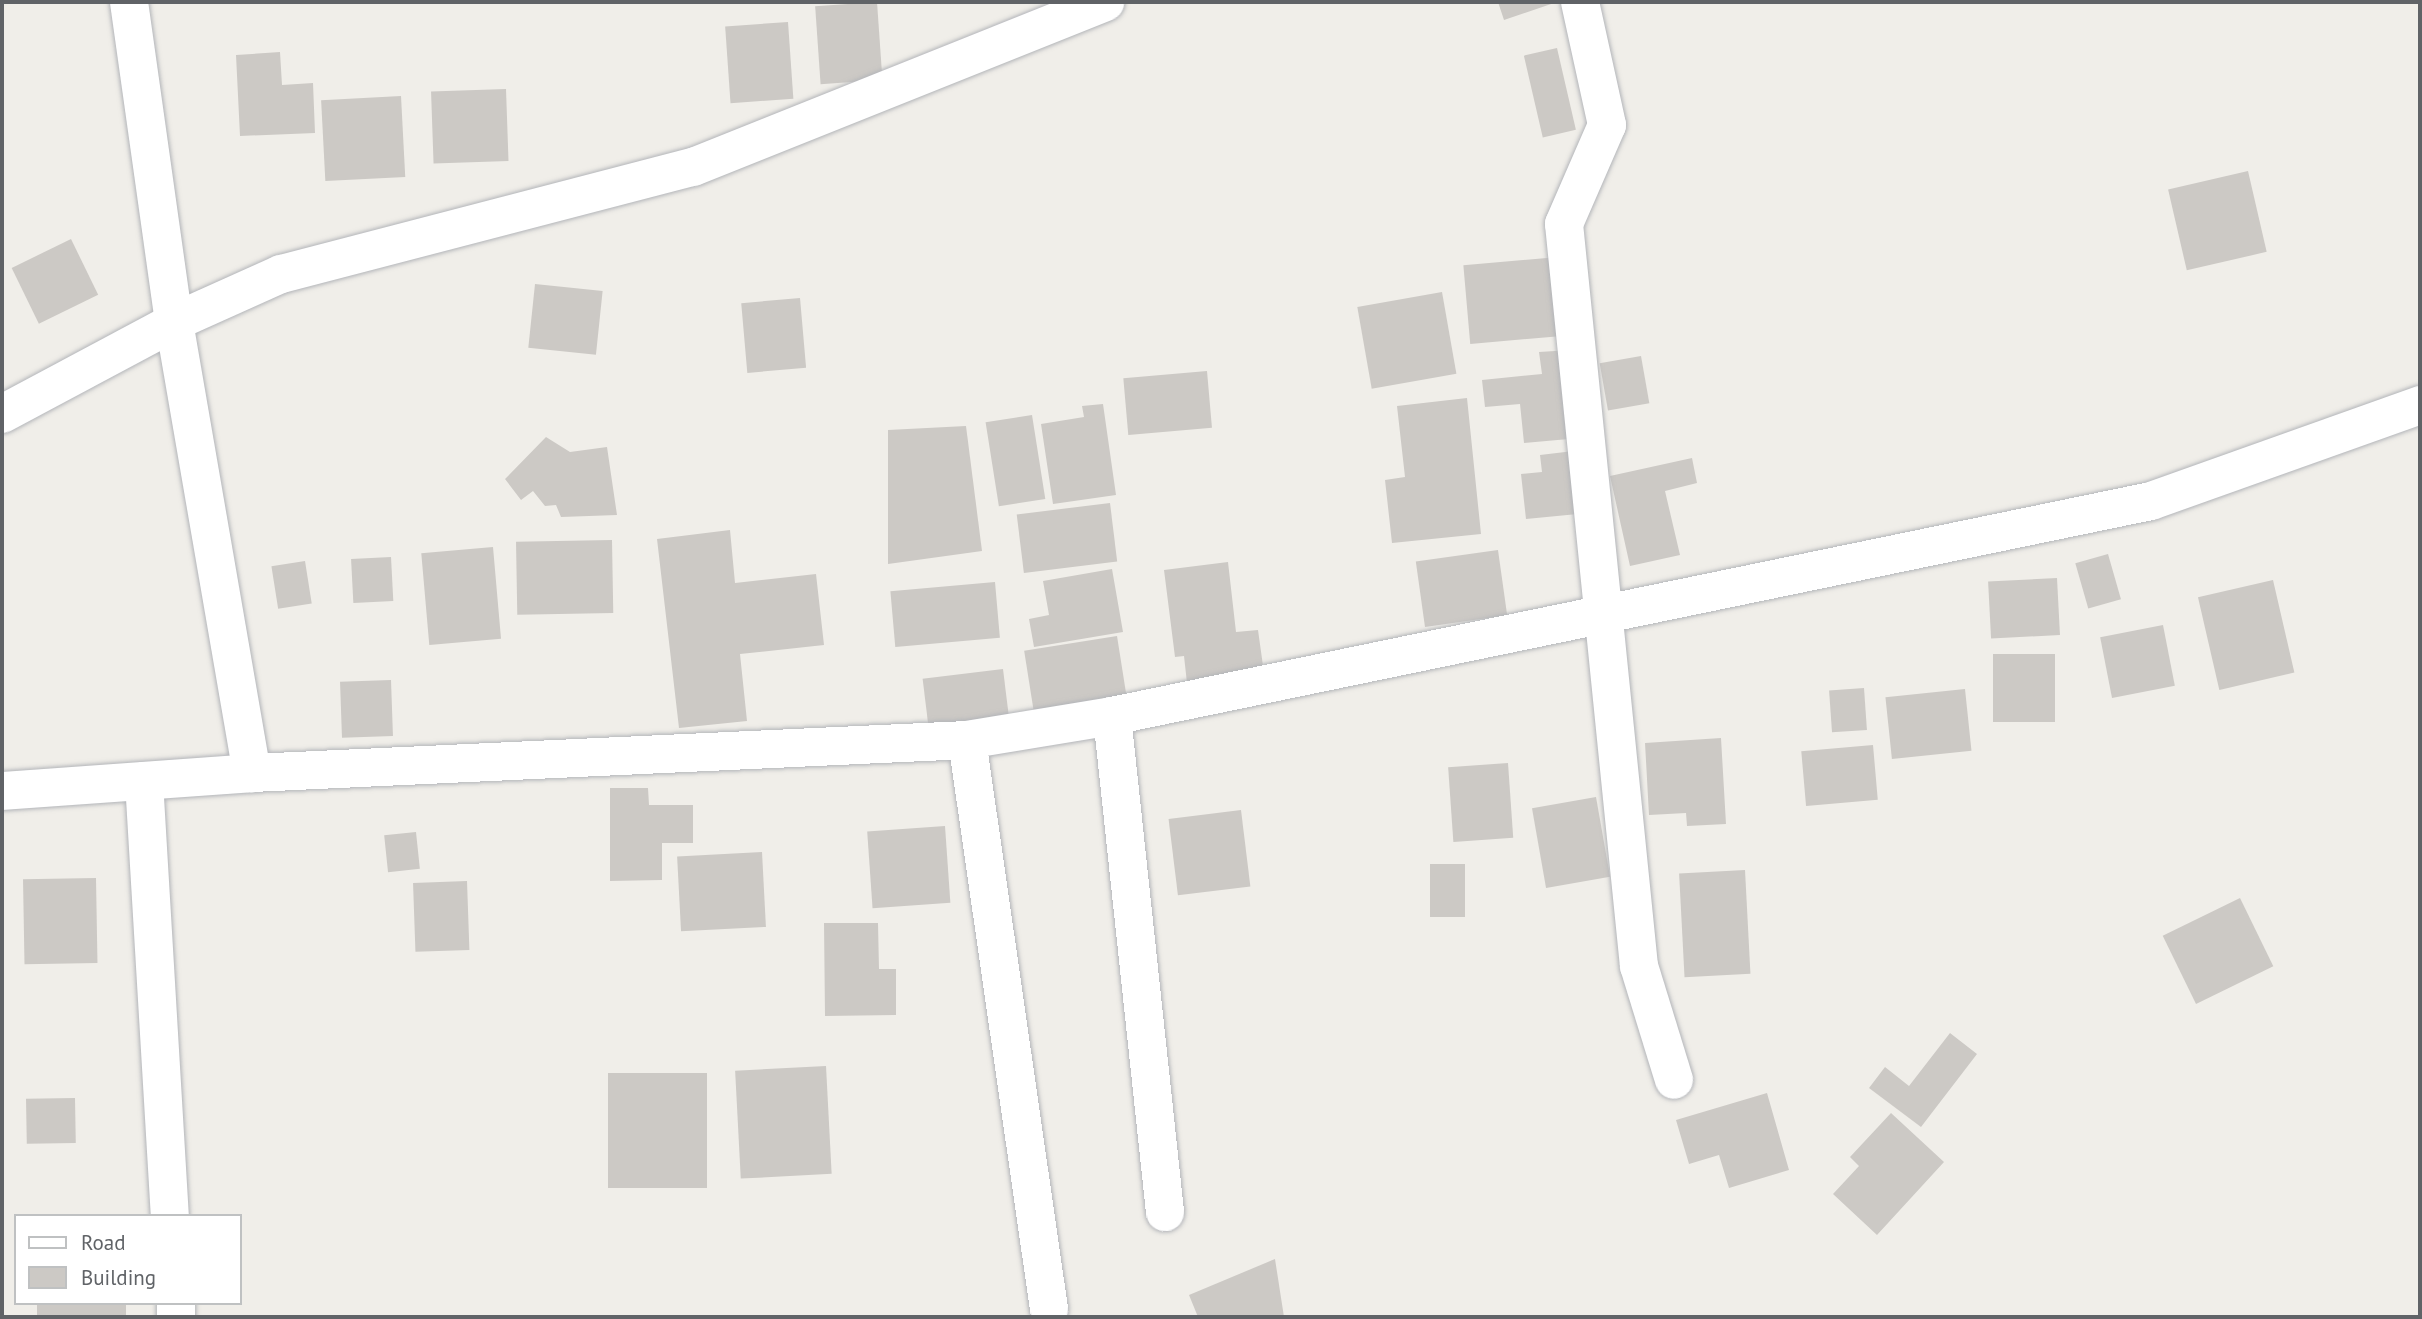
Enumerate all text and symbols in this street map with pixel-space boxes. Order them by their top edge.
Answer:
legend [14,1214,242,1305]
text: Road [81,1229,125,1256]
text: Building [81,1264,156,1291]

